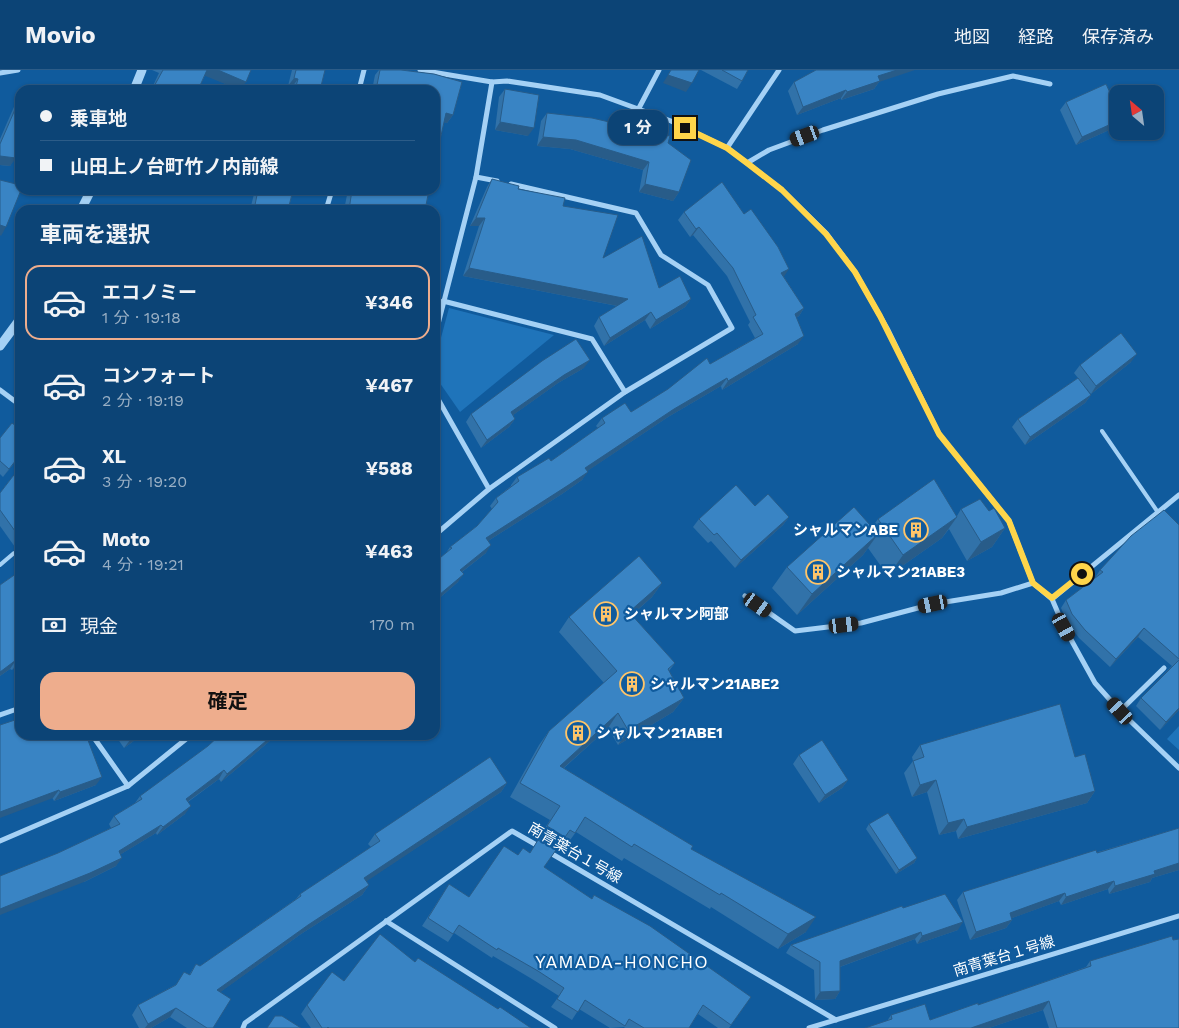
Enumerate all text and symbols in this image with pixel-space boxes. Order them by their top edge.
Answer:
text: Movio [25,21,96,49]
text: 地図 [954,26,990,47]
text: 経路 [1018,26,1054,47]
text: 保存済み [1082,26,1154,47]
north arrow [1109,85,1164,140]
map controls [1109,85,1164,140]
text: 乗車地 [70,107,127,130]
callout: 1 分 [608,110,668,146]
route end [674,117,696,139]
text: 1 分 [624,118,652,137]
car [788,124,821,148]
text: 山田上ノ台町竹ノ内前線 [70,155,279,178]
text: 車両を選択 [40,222,150,247]
icon: car [42,280,87,325]
text: エコノミー [102,281,197,304]
text: ¥346 [365,291,413,314]
text: 1 分 · 19:18 [102,308,181,327]
icon: car [42,363,87,408]
text: コンフォート [102,364,215,387]
text: ¥467 [365,374,413,397]
text: 2 分 · 19:19 [102,391,184,410]
text: XL [102,445,126,468]
icon: car [42,446,87,491]
text: ¥588 [365,457,413,480]
text: 3 分 · 19:20 [102,472,187,491]
building icon: シャルマンABE [903,517,929,543]
place label: シャルマンABE [793,521,898,539]
text: Moto [102,528,150,551]
icon: car [42,529,87,574]
text: ¥463 [365,540,413,563]
text: 4 分 · 19:21 [102,555,184,574]
building icon: シャルマン21ABE3 [805,559,831,585]
place label: シャルマン21ABE3 [836,563,965,581]
route start [1071,563,1093,585]
car [741,590,774,620]
car [916,594,949,614]
building icon: シャルマン阿部 [593,601,619,627]
place label: シャルマン阿部 [624,605,729,623]
car [1050,610,1077,644]
icon: cash [40,611,68,639]
text: 現金 [80,615,118,638]
text: 170 m [369,615,415,634]
car [828,616,859,634]
building icon: シャルマン21ABE2 [619,671,645,697]
button: 確定 [40,672,415,730]
place label: シャルマン21ABE2 [650,675,779,693]
car [1104,695,1135,727]
building icon: シャルマン21ABE1 [565,720,591,746]
place label: シャルマン21ABE1 [596,724,723,742]
street label: 南青葉台１号線 [525,819,625,887]
street label: 南青葉台１号線 [951,932,1057,980]
district label: YAMADA-HONCHO [535,951,709,972]

